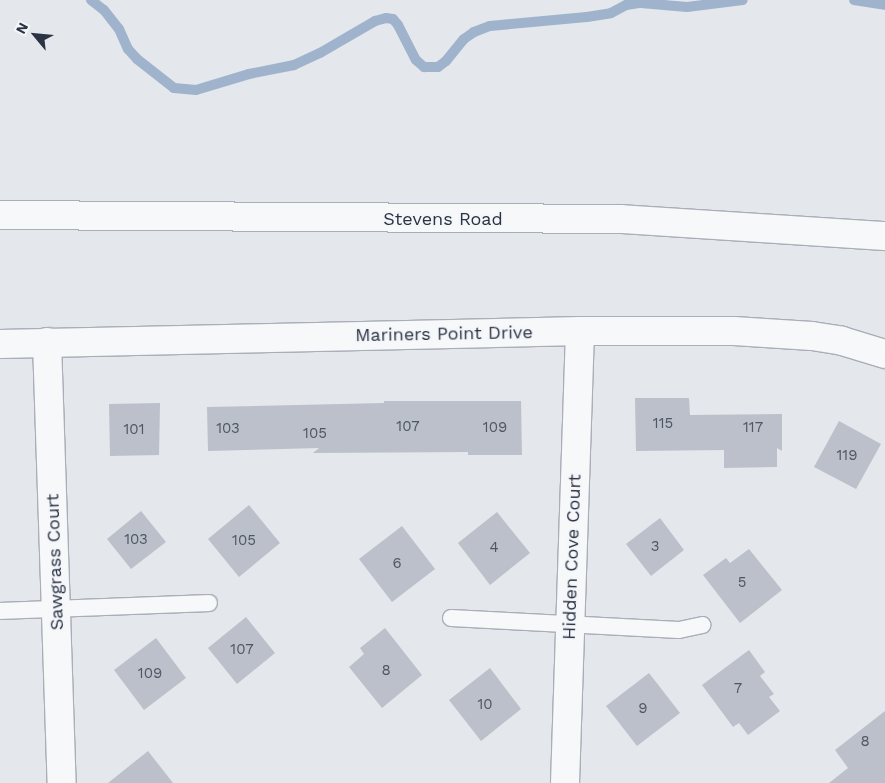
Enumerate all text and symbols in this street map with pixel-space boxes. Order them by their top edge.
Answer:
north arrow [10,10,60,60]
text: N [12,20,31,36]
street label: Stevens Road [383,208,503,230]
street label: Mariners Point Drive [355,322,533,346]
house number: 115 [653,415,673,433]
house number: 107 [396,418,420,436]
house number: 109 [483,419,507,437]
house number: 117 [743,419,763,437]
house number: 103 [216,420,240,438]
house number: 101 [123,421,145,439]
house number: 105 [303,425,327,443]
house number: 119 [837,447,857,465]
street label: Hidden Cove Court [558,474,586,640]
street label: Sawgrass Court [42,493,68,631]
house number: 103 [124,531,148,549]
house number: 105 [232,532,256,550]
house number: 3 [651,538,659,556]
house number: 4 [489,539,499,557]
house number: 6 [392,555,402,573]
house number: 5 [738,574,746,592]
house number: 107 [230,641,254,659]
house number: 8 [381,662,391,680]
house number: 109 [138,665,162,683]
house number: 7 [734,680,742,698]
house number: 10 [477,696,493,714]
house number: 9 [638,700,648,718]
house number: 8 [860,733,870,751]

